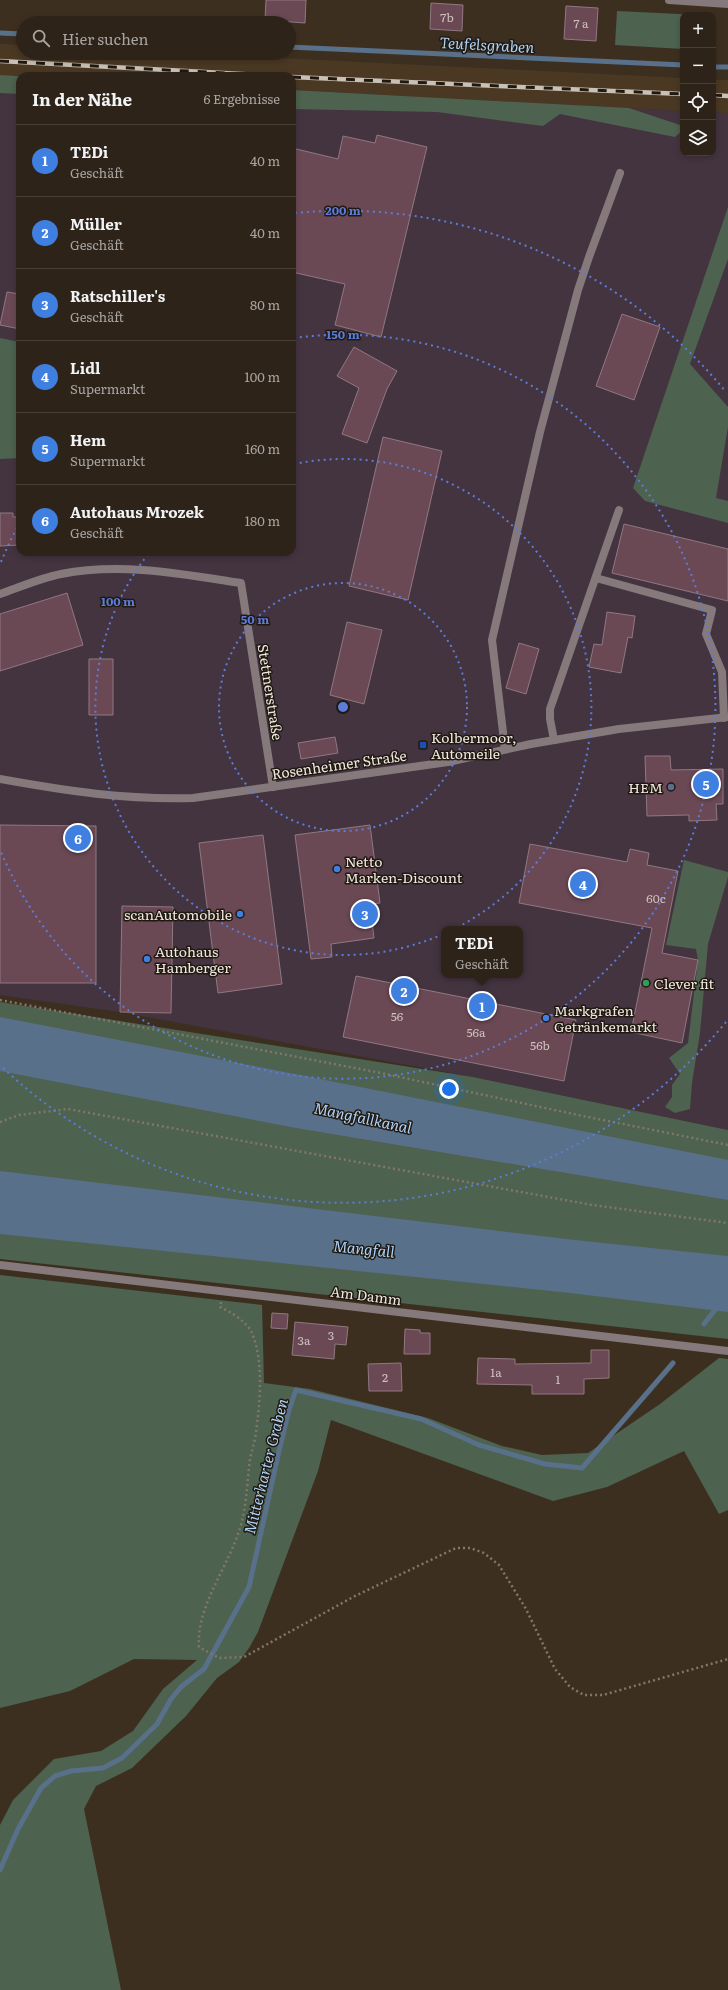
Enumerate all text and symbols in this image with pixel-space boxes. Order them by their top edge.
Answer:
house number: 7b [440,8,454,26]
map controls [680,12,716,156]
button: + [680,12,716,48]
house number: 7 a [574,14,589,32]
search box [16,16,296,60]
icon: search [30,27,52,49]
text: Hier suchen [62,27,148,50]
water label: Teufelsgraben [439,30,535,58]
button: − [680,48,716,84]
button: locate [680,84,716,120]
text: In der Nähe [32,86,132,111]
text: 6 Ergebnisse [203,89,280,108]
button: layers [680,120,716,156]
text: TEDi [70,140,108,163]
text: 1 [42,151,48,170]
text: 40 m [250,151,280,170]
text: Geschäft [70,163,124,182]
text: 200 m [325,201,361,219]
text: Müller [70,212,122,235]
text: 2 [42,223,48,242]
text: 40 m [250,223,280,242]
text: Geschäft [70,235,124,254]
text: Ratschiller's [70,284,165,307]
text: 3 [41,295,49,314]
text: 80 m [250,295,280,314]
text: Geschäft [70,307,124,326]
text: 150 m [326,325,360,343]
text: Lidl [70,356,100,379]
text: 4 [41,367,49,386]
text: 100 m [244,367,280,386]
text: Supermarkt [70,379,145,398]
text: Hem [70,428,106,451]
text: 5 [41,439,49,458]
text: 160 m [245,439,280,458]
text: Supermarkt [70,451,145,470]
text: Autohaus Mrozek [70,500,204,523]
text: 6 [41,511,49,530]
text: 180 m [245,511,280,530]
text: Geschäft [70,523,124,542]
text: 100 m [101,592,135,610]
text: 50 m [241,610,269,628]
street label: Stettnerstraße [254,642,288,742]
centre of rings [336,700,350,714]
place label: Kolbermoor, Automeile [431,727,516,763]
marker: Kolbermoor, Automeile [418,740,428,750]
street label: Rosenheimer Straße [270,745,408,783]
pin: 5 [693,769,719,799]
place label: HEM [628,777,663,797]
marker: HEM [666,782,676,792]
pin: 6 [65,823,91,853]
place label: Netto Marken-Discount [345,851,463,887]
marker: Netto Marken-Discount [332,864,342,874]
pin: 4 [570,869,596,899]
house number: 60c [646,889,666,907]
pin: 3 [352,899,378,929]
place label: scanAutomobile [124,904,232,924]
marker: scanAutomobile [235,909,245,919]
popup [441,926,523,978]
text: TEDi [455,931,493,954]
place label: Autohaus Hamberger [155,941,231,977]
marker: Autohaus Hamberger [142,954,152,964]
text: Geschäft [455,954,509,973]
place label: Clever fit [654,973,715,993]
pin: 2 [391,976,417,1006]
marker: Clever fit [641,978,651,988]
pin: 1 [469,991,495,1021]
place label: Markgrafen Getränkemarkt [554,1000,658,1036]
house number: 56 [391,1007,404,1025]
marker: Markgrafen Getränkemarkt [541,1013,551,1023]
house number: 56a [466,1023,486,1041]
house number: 56b [530,1036,550,1054]
your location [439,1079,459,1099]
water label: Mangfallkanal [312,1095,415,1139]
water label: Mangfall [332,1233,397,1263]
street label: Am Damm [329,1281,403,1309]
house number: 3 [328,1326,334,1344]
house number: 3a [298,1331,311,1349]
house number: 1a [490,1363,502,1381]
house number: 2 [382,1368,388,1386]
house number: 1 [556,1370,561,1388]
water label: Mitterharter Graben [237,1396,293,1536]

